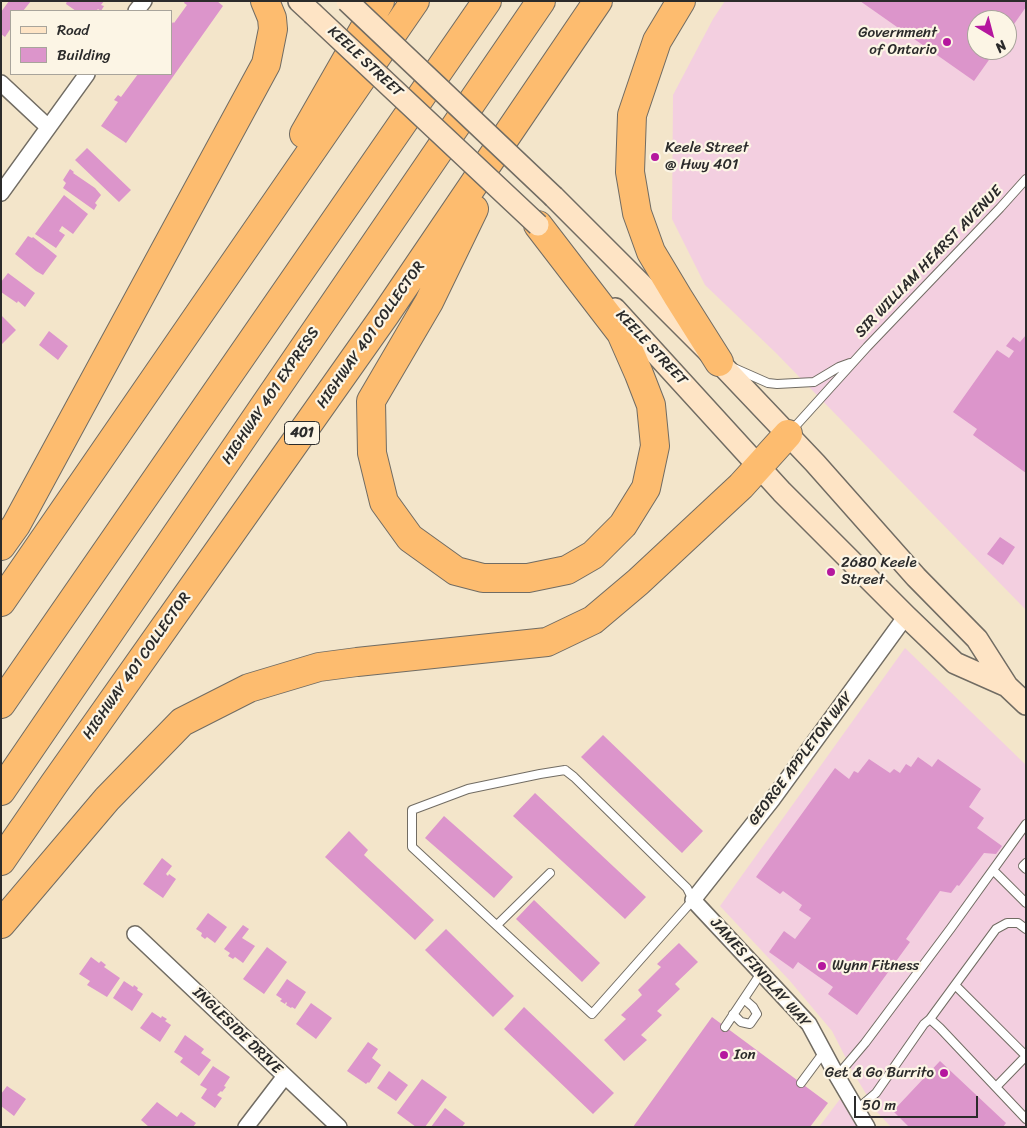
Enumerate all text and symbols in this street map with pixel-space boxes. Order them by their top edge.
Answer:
legend [10,10,172,75]
north arrow [967,10,1017,60]
text: Road [57,17,89,43]
street label: KEELE STREET [324,23,406,101]
place label: Government of Ontario [858,24,937,59]
text: N [989,34,1012,59]
marker: Government of Ontario [941,36,953,48]
text: Building [57,42,111,68]
place label: Keele Street @ Hwy 401 [665,139,749,174]
marker: Keele Street @ Hwy 401 [649,151,661,163]
street label: SIR WILLIAM HEARST AVENUE [852,182,1006,342]
street label: HIGHWAY 401 COLLECTOR [313,258,429,412]
street label: KEELE STREET [612,307,690,389]
street label: HIGHWAY 401 EXPRESS [218,324,324,468]
road number: 401 [284,422,320,444]
place label: 2680 Keele Street [841,554,917,589]
marker: 2680 Keele Street [825,566,837,578]
street label: HIGHWAY 401 COLLECTOR [79,589,195,743]
street label: GEORGE APPLETON WAY [745,689,857,829]
street label: JAMES FINDLAY WAY [706,915,814,1031]
place label: Wynn Fitness [832,957,919,975]
marker: Wynn Fitness [816,960,828,972]
street label: INGLESIDE DRIVE [189,984,285,1078]
place label: Ion [734,1046,756,1064]
marker: Ion [718,1049,730,1061]
place label: Get & Go Burrito [825,1064,934,1082]
marker: Get & Go Burrito [938,1067,950,1079]
scale bar [857,1086,981,1118]
text: 50 m [862,1092,896,1118]

